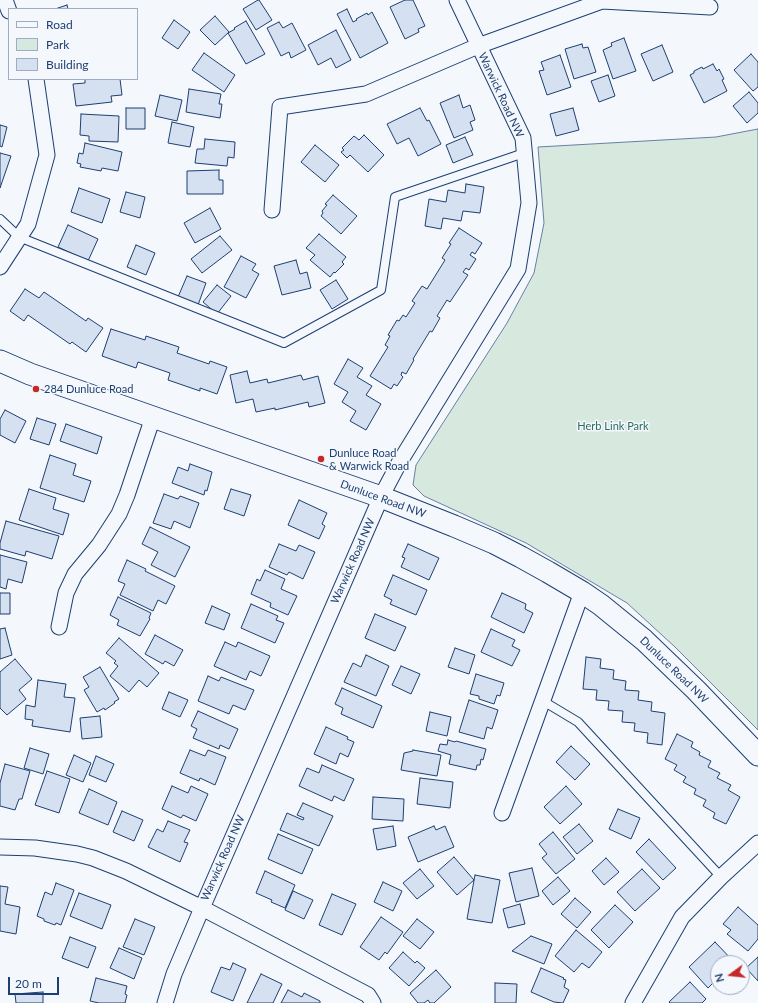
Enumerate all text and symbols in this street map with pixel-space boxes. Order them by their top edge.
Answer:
legend [8,8,138,80]
text: Road [46,17,73,32]
text: Park [46,37,69,52]
street label: Warwick Road NW [476,50,526,140]
text: Building [46,57,89,72]
place label: 284 Dunluce Road [44,382,133,396]
marker: 284 Dunluce Road [31,384,41,394]
park label: Herb Link Park [577,419,649,433]
place label: Dunluce Road & Warwick Road [329,446,409,472]
marker: Dunluce Road & Warwick Road [316,454,326,464]
street label: Dunluce Road NW [338,477,428,521]
street label: Warwick Road NW [328,516,378,606]
street label: Dunluce Road NW [637,634,711,706]
street label: Warwick Road NW [198,813,248,903]
north arrow [710,955,750,995]
scale bar [10,969,61,995]
text: N [712,972,726,984]
text: 20 m [15,976,42,991]

